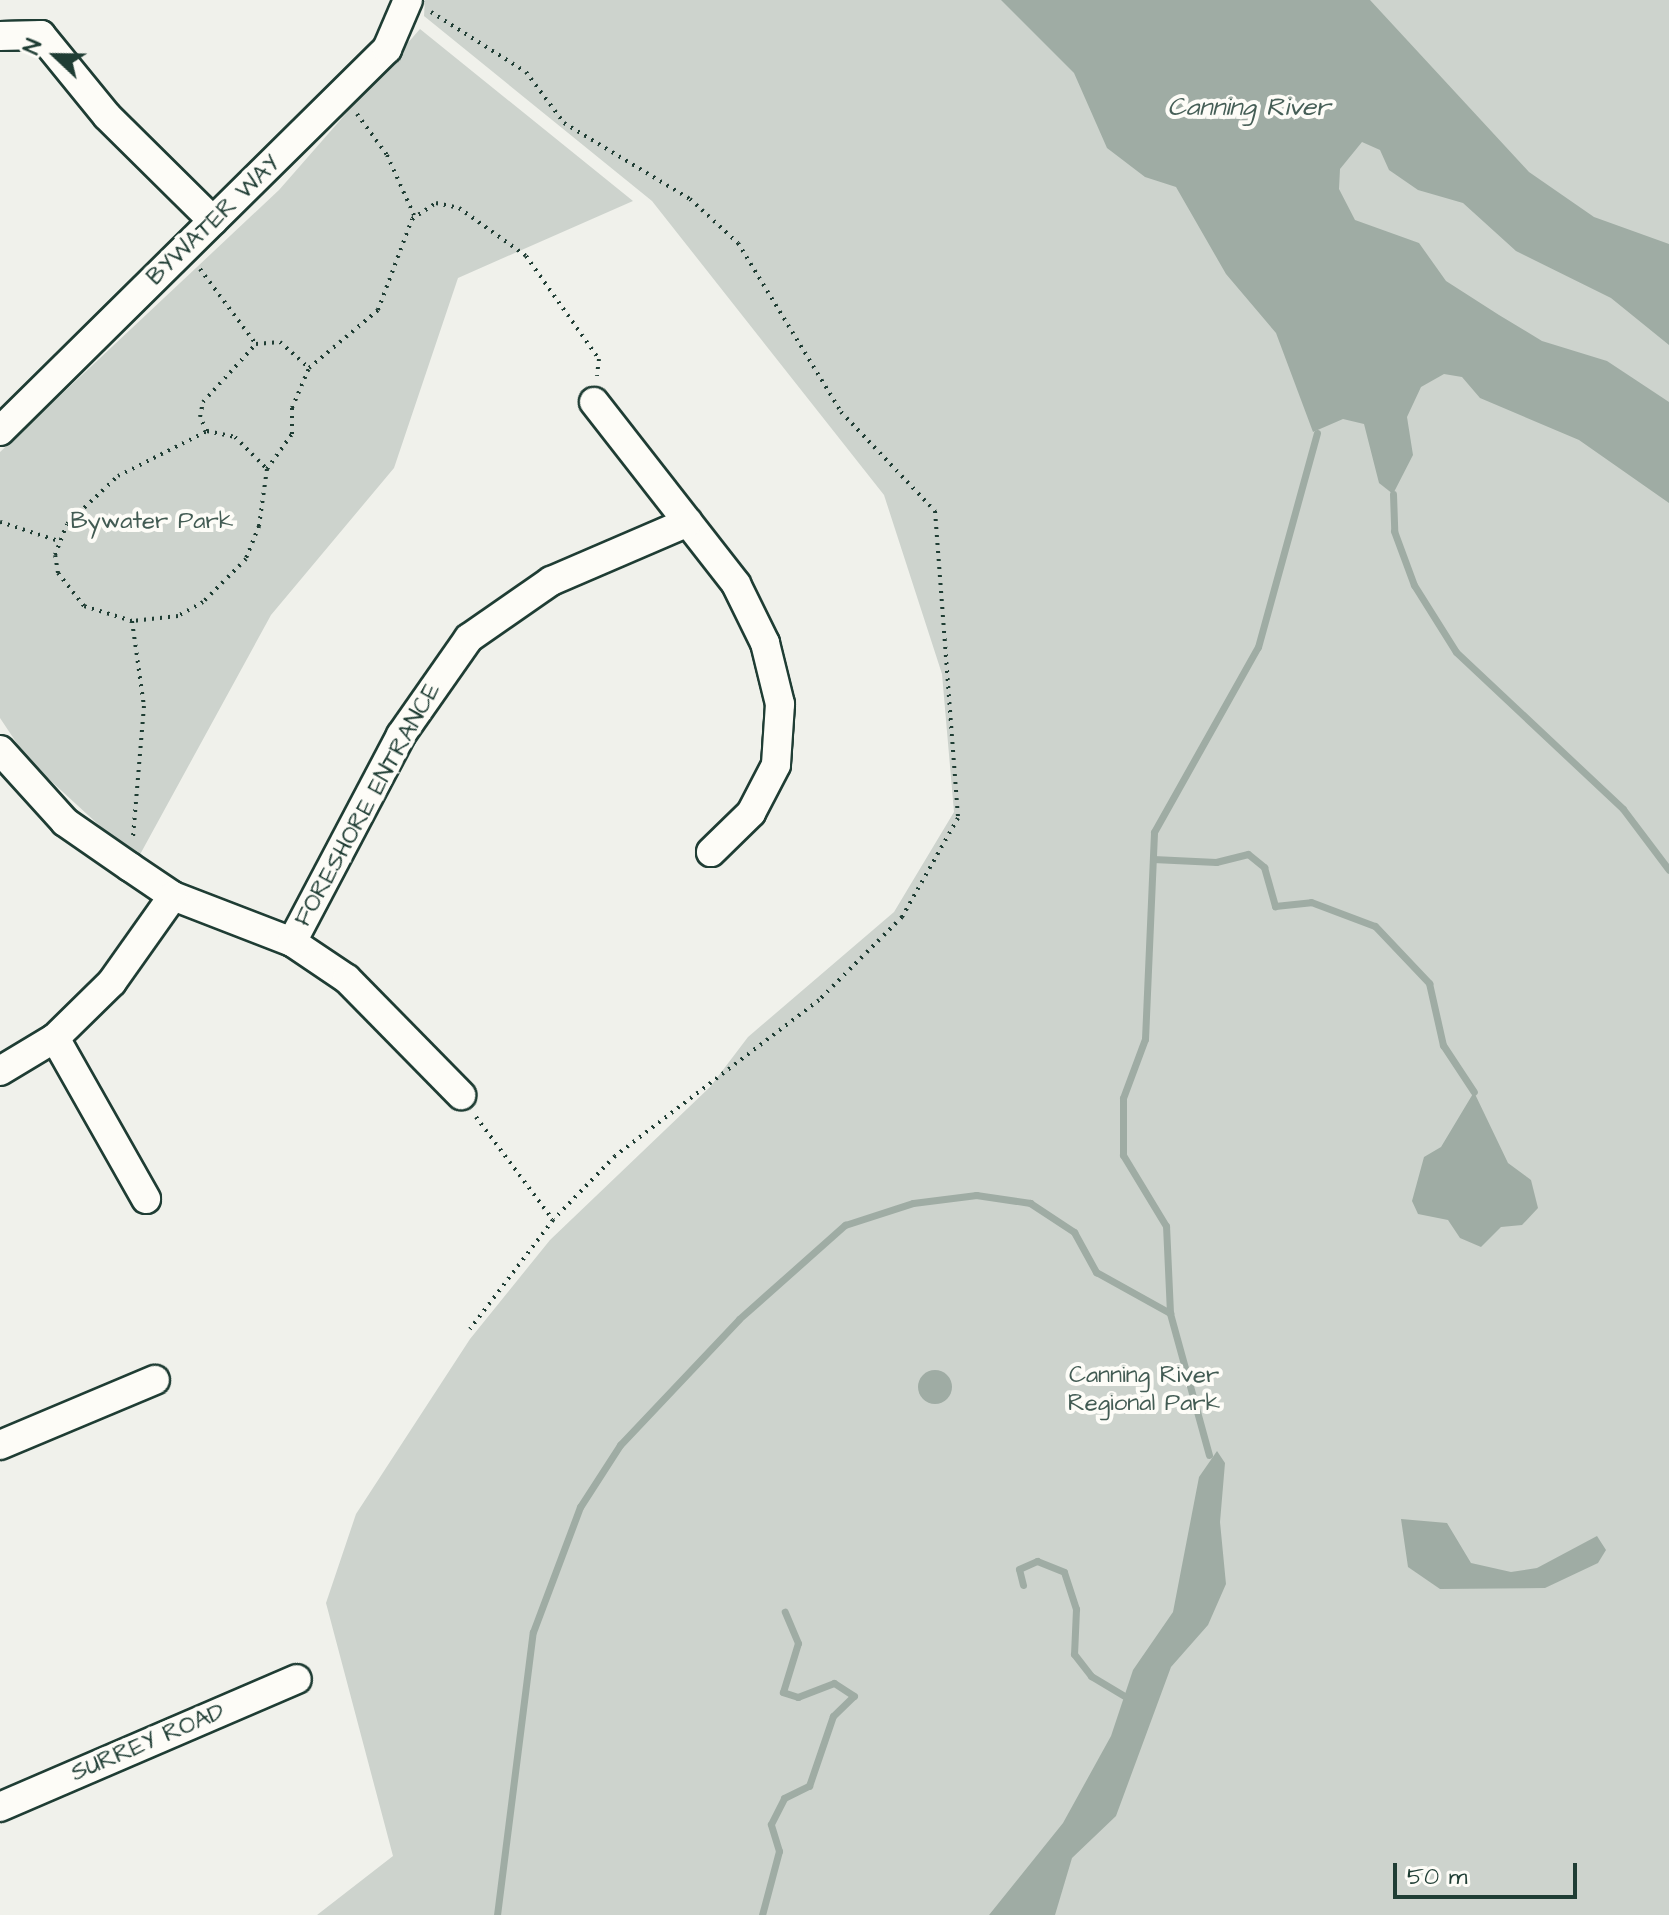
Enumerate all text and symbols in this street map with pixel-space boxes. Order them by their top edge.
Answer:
north arrow [16,16,96,96]
text: N [16,35,50,59]
water label: Canning River [1168,92,1330,124]
street label: BYWATER WAY [141,150,287,292]
park label: Bywater Park [71,508,233,536]
street label: FORESHORE ENTRANCE [289,678,447,932]
park label: Canning River Regional Park [1068,1362,1220,1418]
street label: SURREY ROAD [67,1698,229,1788]
scale bar [1397,1847,1581,1897]
text: 50 m [1407,1860,1467,1894]

